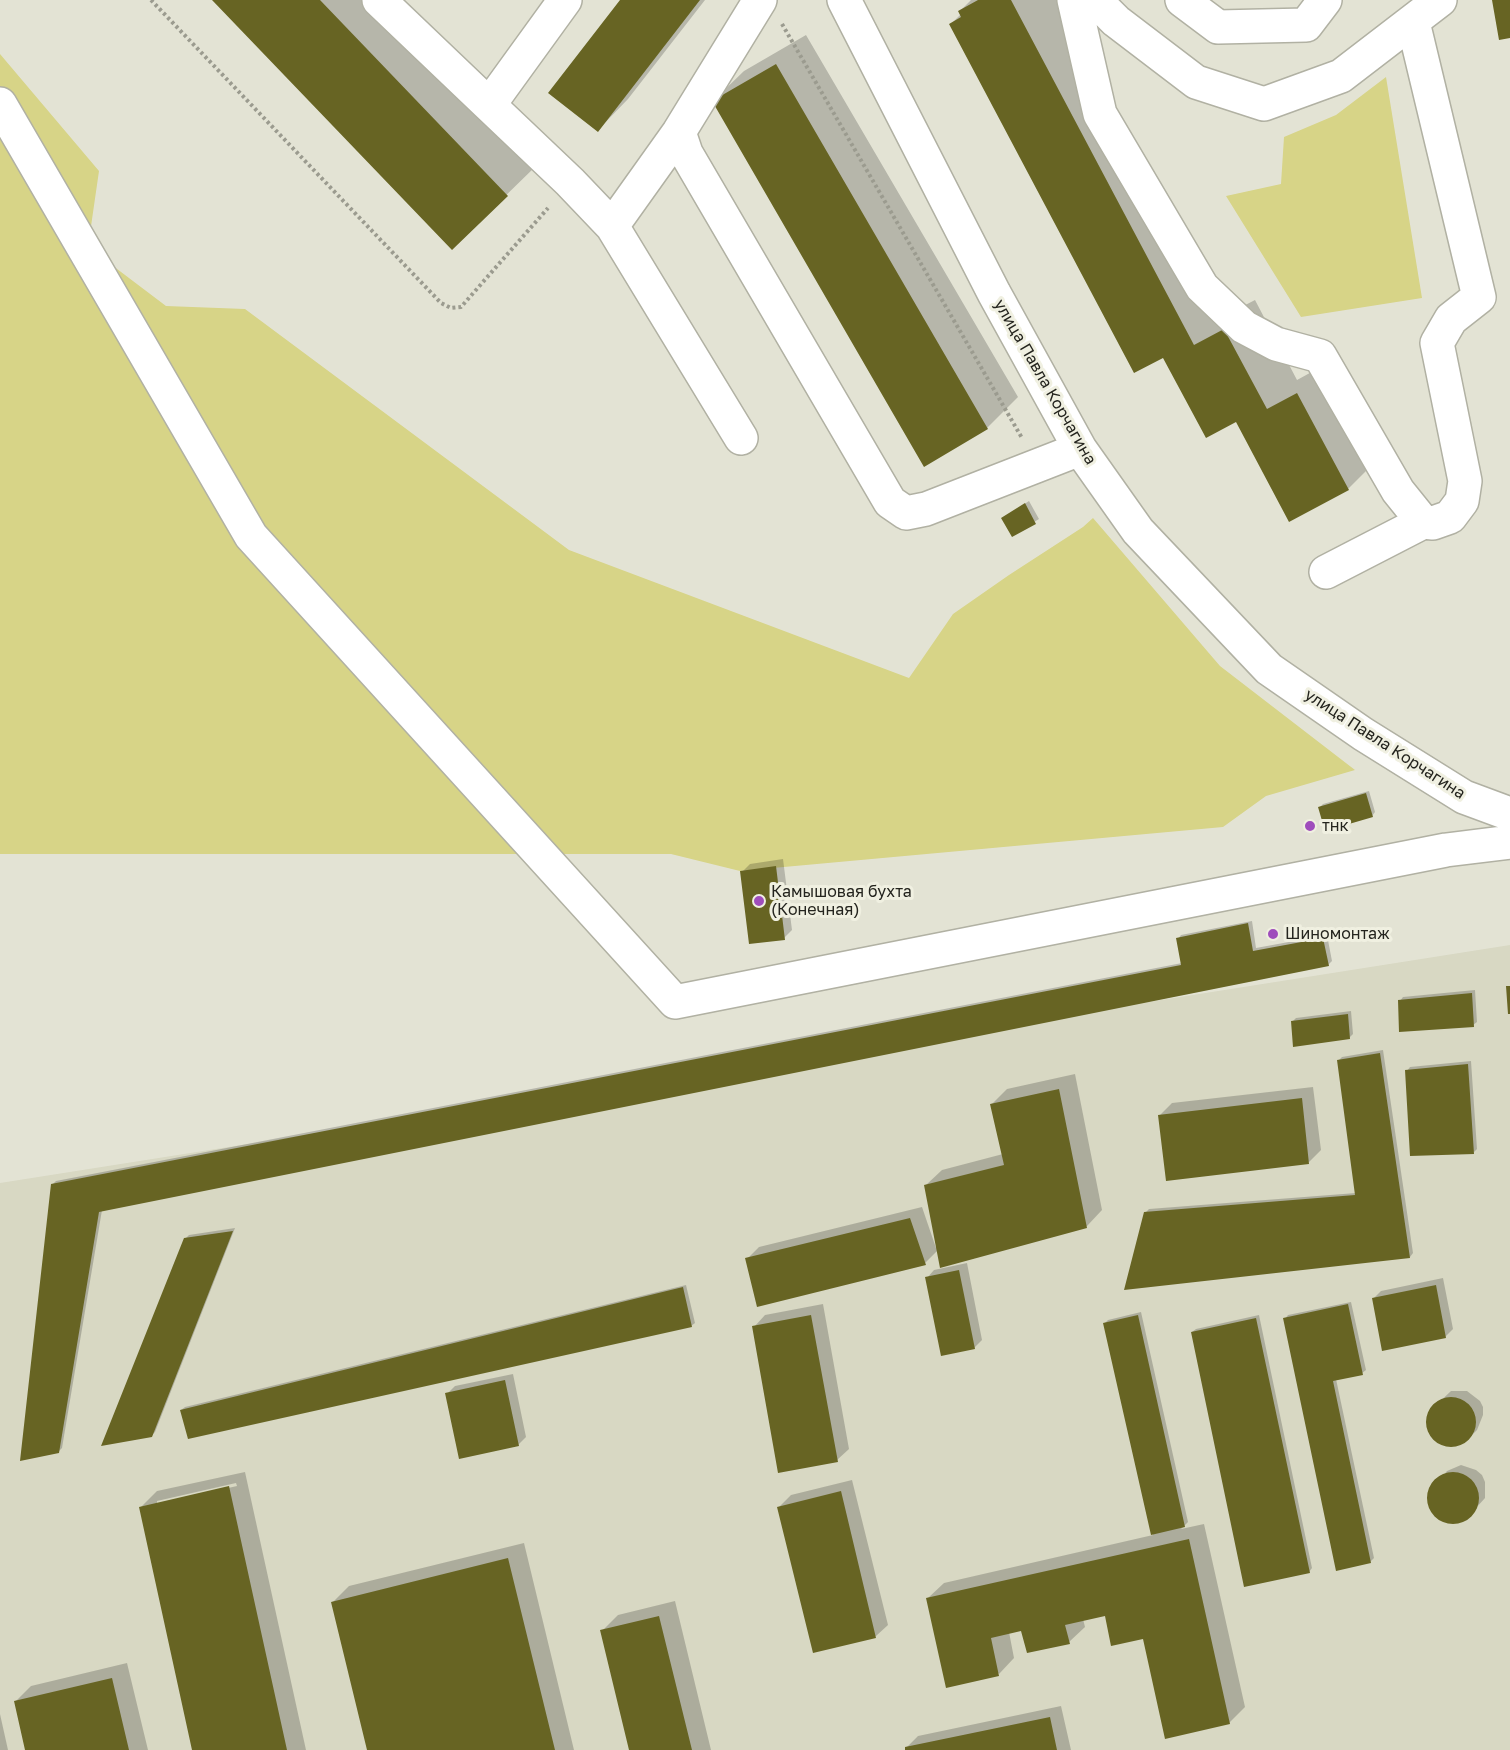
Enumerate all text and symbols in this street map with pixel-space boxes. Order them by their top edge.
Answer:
street label: улица Павла Корчагина [990,296,1100,468]
street label: улица Павла Корчагина [1301,685,1469,803]
place label: тнк [1322,816,1349,836]
marker: тнк [1303,819,1317,833]
place label: Камышовая бухта (Конечная) [771,882,912,920]
marker: Камышовая бухта (Конечная) [752,894,766,908]
place label: Шиномонтаж [1285,924,1390,944]
marker: Шиномонтаж [1266,927,1280,941]

